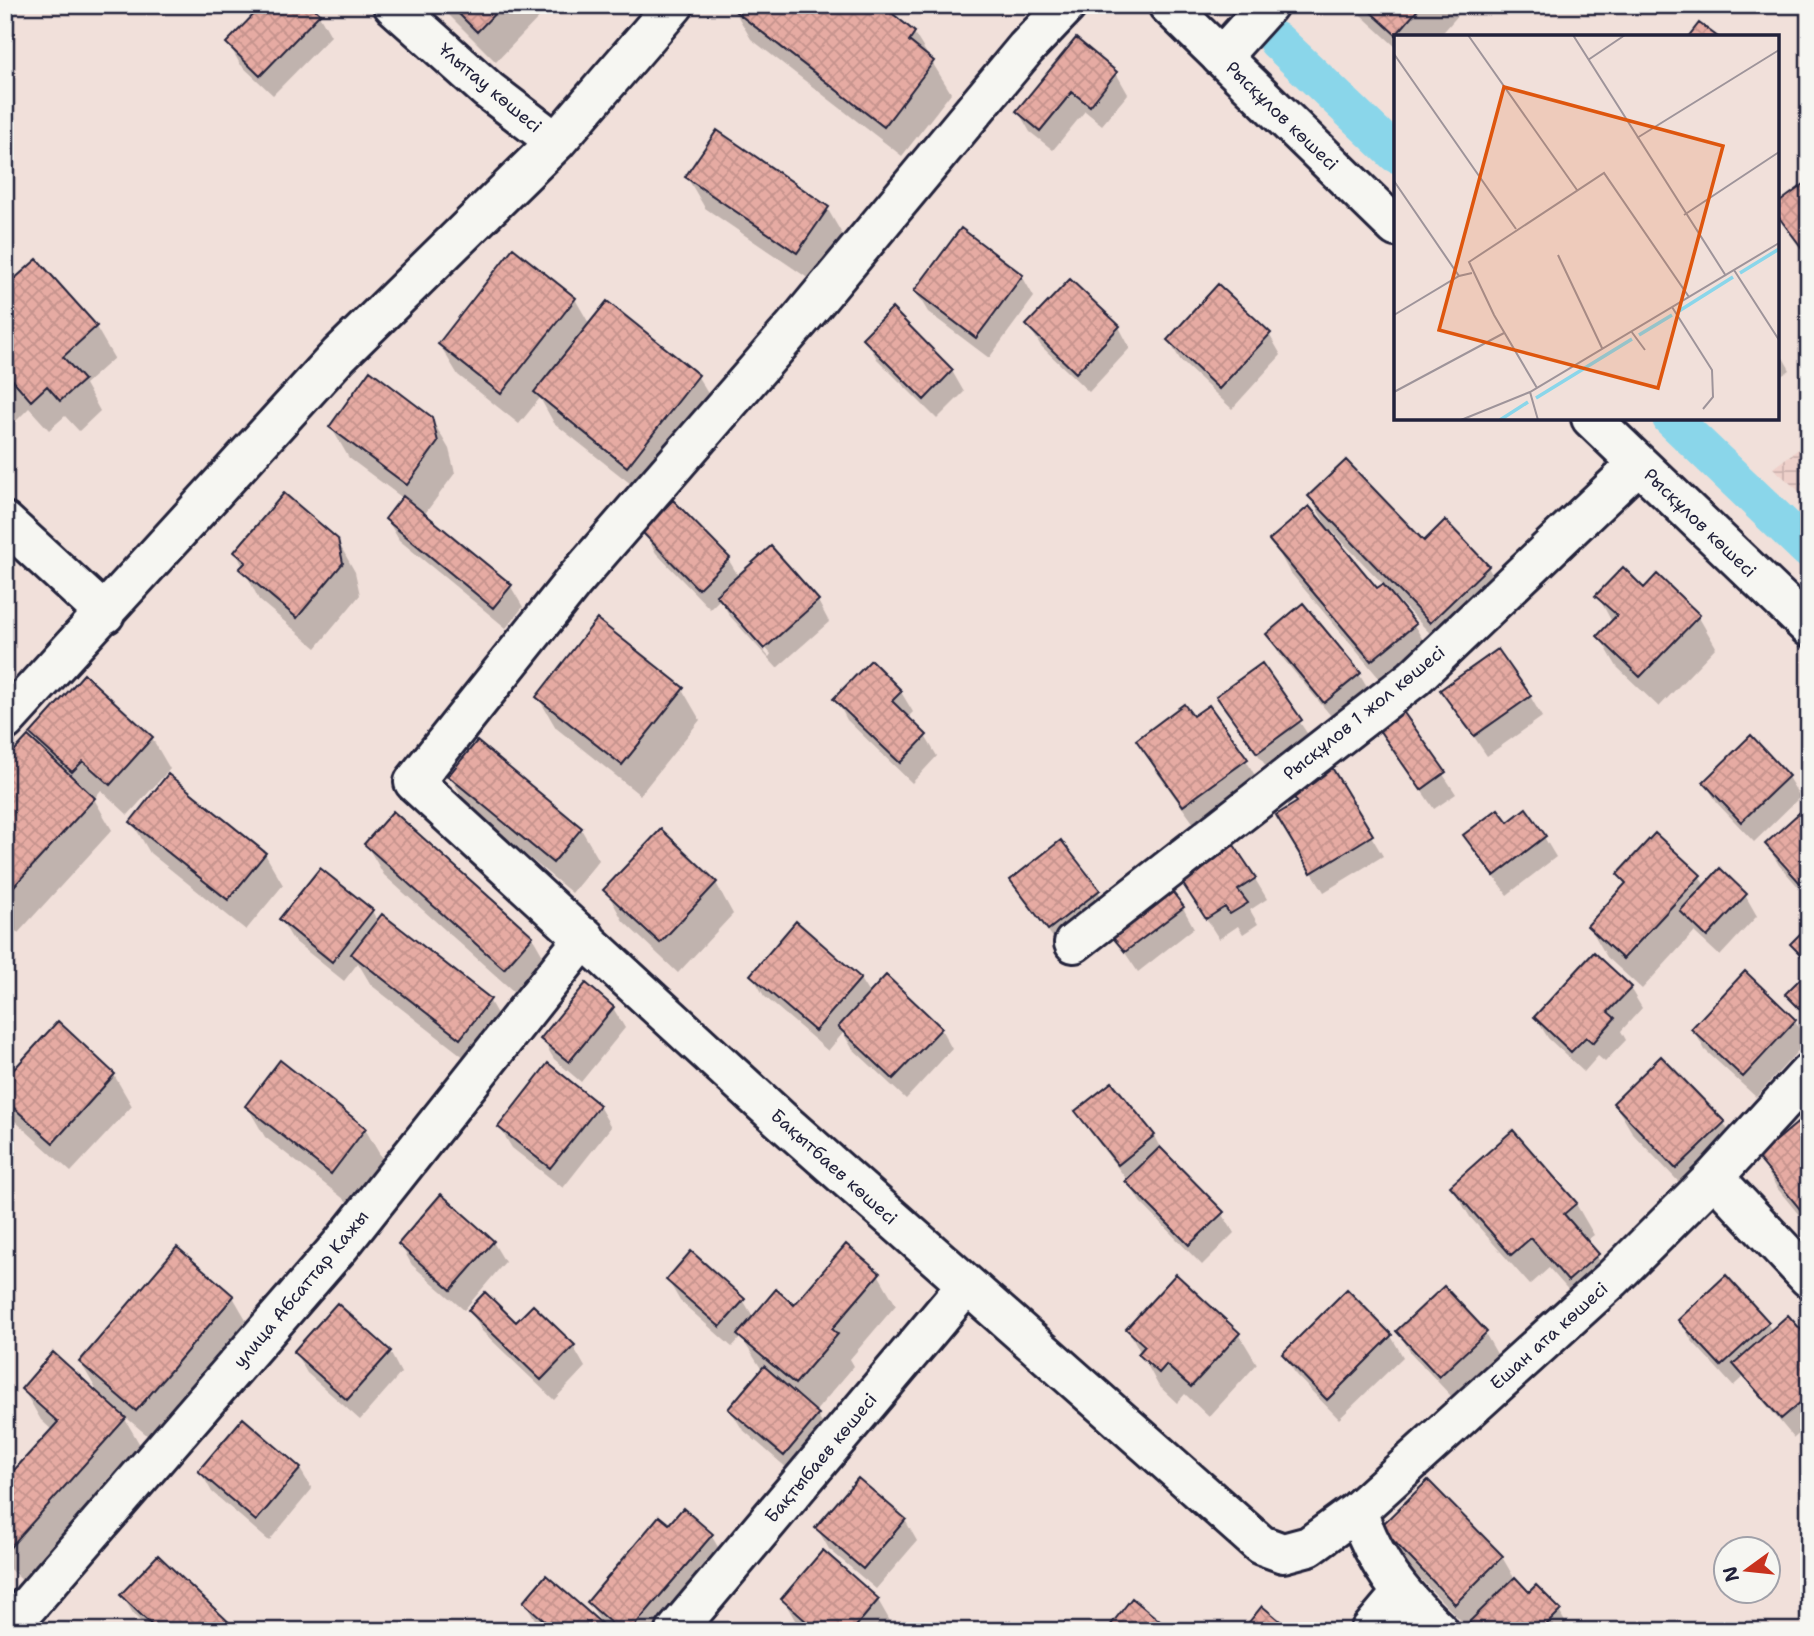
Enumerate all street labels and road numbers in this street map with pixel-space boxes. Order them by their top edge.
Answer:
street label: Ұлытау көшесі [433,38,547,138]
street label: Рысқұлов көшесі [1221,56,1343,176]
street label: Рысқұлов көшесі [1639,463,1761,583]
street label: Рысқұлов 1 жол көшесі [1278,640,1450,786]
street label: Бақытбаев көшесі [766,1104,902,1230]
street label: улица Абсаттар Кажы [228,1205,374,1373]
street label: Ешан ата көшесі [1485,1277,1613,1395]
street label: Бақтыбаев көшесі [760,1388,882,1528]

